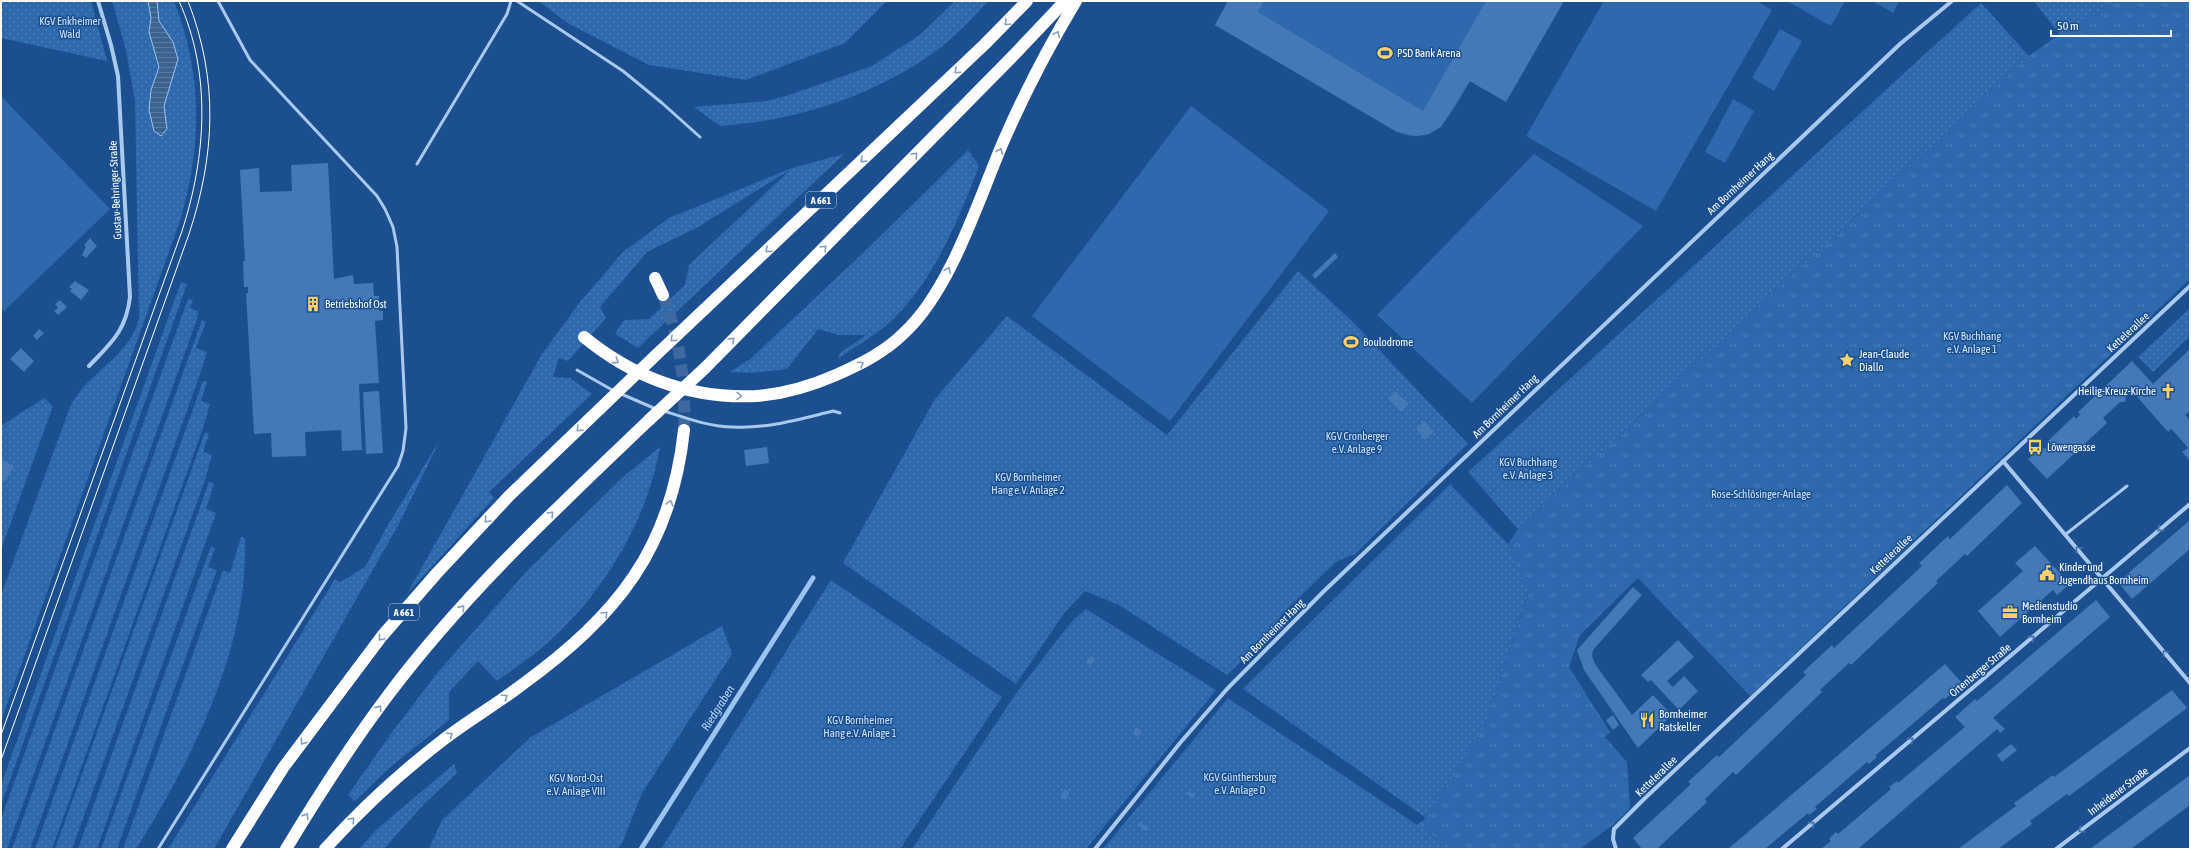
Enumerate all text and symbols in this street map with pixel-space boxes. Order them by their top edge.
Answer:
scale bar [2051,12,2171,38]
park label: KGV Enkheimer Wald [39,15,102,40]
one-way arrow [1004,18,1012,26]
text: 50 m [2057,19,2079,33]
one-way arrow [1052,31,1059,38]
sports icon: PSD Bank Arena [1376,44,1394,62]
place label: PSD Bank Arena [1397,47,1461,59]
one-way arrow [954,66,962,74]
street label: Gustav-Behringer-Straße [106,140,124,240]
one-way arrow [995,147,1003,154]
street label: Am Bornheimer Hang [1704,149,1776,217]
one-way arrow [910,152,918,160]
one-way arrow [860,156,868,163]
road number: A 661 [806,192,836,208]
one-way arrow [765,245,773,253]
one-way arrow [819,245,827,253]
one-way arrow [943,267,951,274]
building icon: Betriebshof Ost [304,295,322,313]
place label: Betriebshof Ost [325,298,387,310]
street label: Kettelerallee [2105,310,2151,354]
park label: KGV Buchhang e.V. Anlage 1 [1943,330,2001,355]
sports icon: Boulodrome [1342,333,1360,351]
one-way arrow [670,334,678,341]
place label: Boulodrome [1363,336,1413,348]
one-way arrow [727,337,735,345]
place label: Jean-Claude Diallo [1859,348,1909,373]
place icon: Jean-Claude Diallo [1838,351,1856,369]
one-way arrow [611,356,618,363]
one-way arrow [857,361,864,368]
street label: Am Bornheimer Hang [1470,372,1540,440]
church icon: Heilig-Kreuz-Kirche [2159,382,2177,400]
place label: Heilig-Kreuz-Kirche [2078,385,2156,397]
one-way arrow [736,392,742,400]
one-way arrow [576,424,584,432]
park label: KGV Cronberger e.V. Anlage 9 [1326,430,1389,455]
bus stop icon: Löwengasse [2026,438,2044,456]
place label: Löwengasse [2047,441,2096,453]
park label: KGV Buchhang e.V. Anlage 3 [1499,456,1557,481]
park label: KGV Bornheimer Hang e.V. Anlage 2 [991,471,1065,496]
park label: Rose-Schlösinger-Anlage [1711,488,1811,500]
one-way arrow [665,499,674,506]
one-way arrow [546,511,554,519]
one-way arrow [484,515,491,523]
one-way arrow [2158,525,2165,532]
street label: Kettelerallee [1868,532,1914,576]
one-way arrow [2075,546,2082,554]
place label: Kinder und Jugendhaus Bornheim [2059,561,2149,586]
public building icon: Kinder und Jugendhaus Bornheim [2038,564,2056,582]
street label: Am Bornheimer Hang [1237,596,1307,666]
place label: Medienstudio Bornheim [2022,600,2078,625]
office icon: Medienstudio Bornheim [2001,603,2019,621]
road number: A 661 [389,604,419,620]
one-way arrow [457,605,464,613]
one-way arrow [600,611,608,619]
one-way arrow [379,633,386,641]
one-way arrow [2027,636,2035,643]
street label: Ortenberger Straße [1947,641,2013,699]
one-way arrow [2163,651,2170,658]
water label: Riedgraben [699,683,738,733]
one-way arrow [501,694,508,702]
one-way arrow [374,706,381,713]
place label: Bornheimer Ratskeller [1659,708,1708,733]
restaurant icon: Bornheimer Ratskeller [1638,711,1656,729]
park label: KGV Bornheimer Hang e.V. Anlage 1 [823,714,897,739]
one-way arrow [446,732,453,740]
one-way arrow [300,737,307,744]
one-way arrow [1907,738,1914,745]
street label: Kettelerallee [1633,753,1679,799]
street label: Inheidener Straße [2085,764,2151,818]
park label: KGV Günthersburg e.V. Anlage D [1203,771,1277,796]
park label: KGV Nord-Ost e.V. Anlage VIII [547,772,605,797]
one-way arrow [301,813,309,820]
one-way arrow [347,817,355,825]
one-way arrow [1807,821,1815,828]
one-way arrow [2078,826,2085,833]

